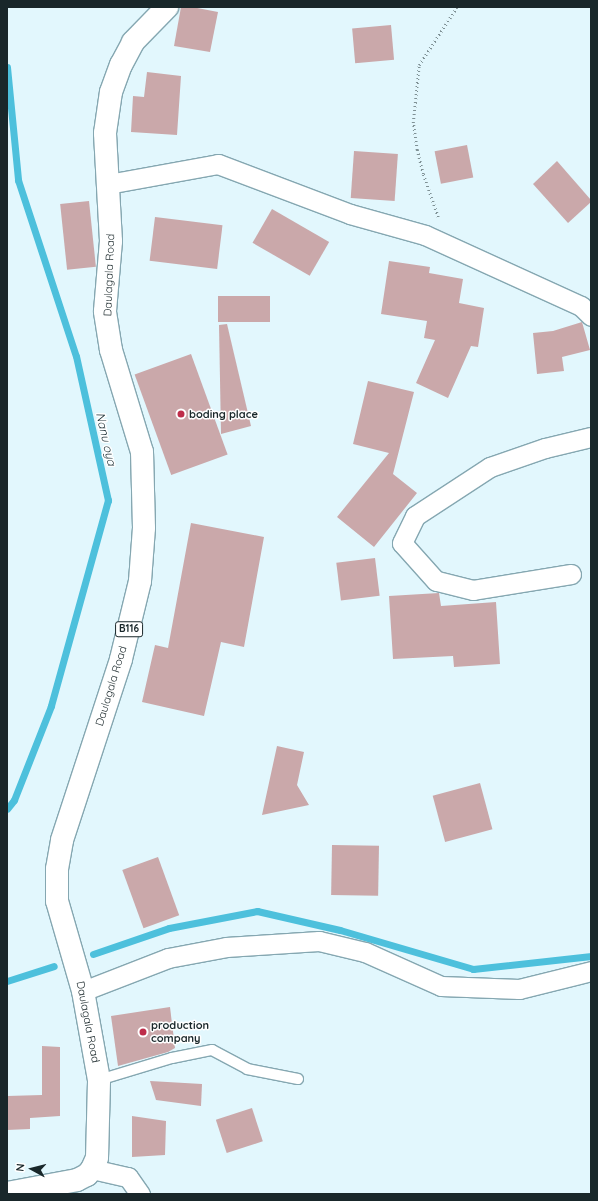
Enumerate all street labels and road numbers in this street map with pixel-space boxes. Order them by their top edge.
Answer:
street label: Daulagala Road [101,233,117,317]
road number: B116 [115,621,143,637]
street label: Daulagala Road [93,644,129,728]
street label: Daulagala Road [74,980,102,1064]

